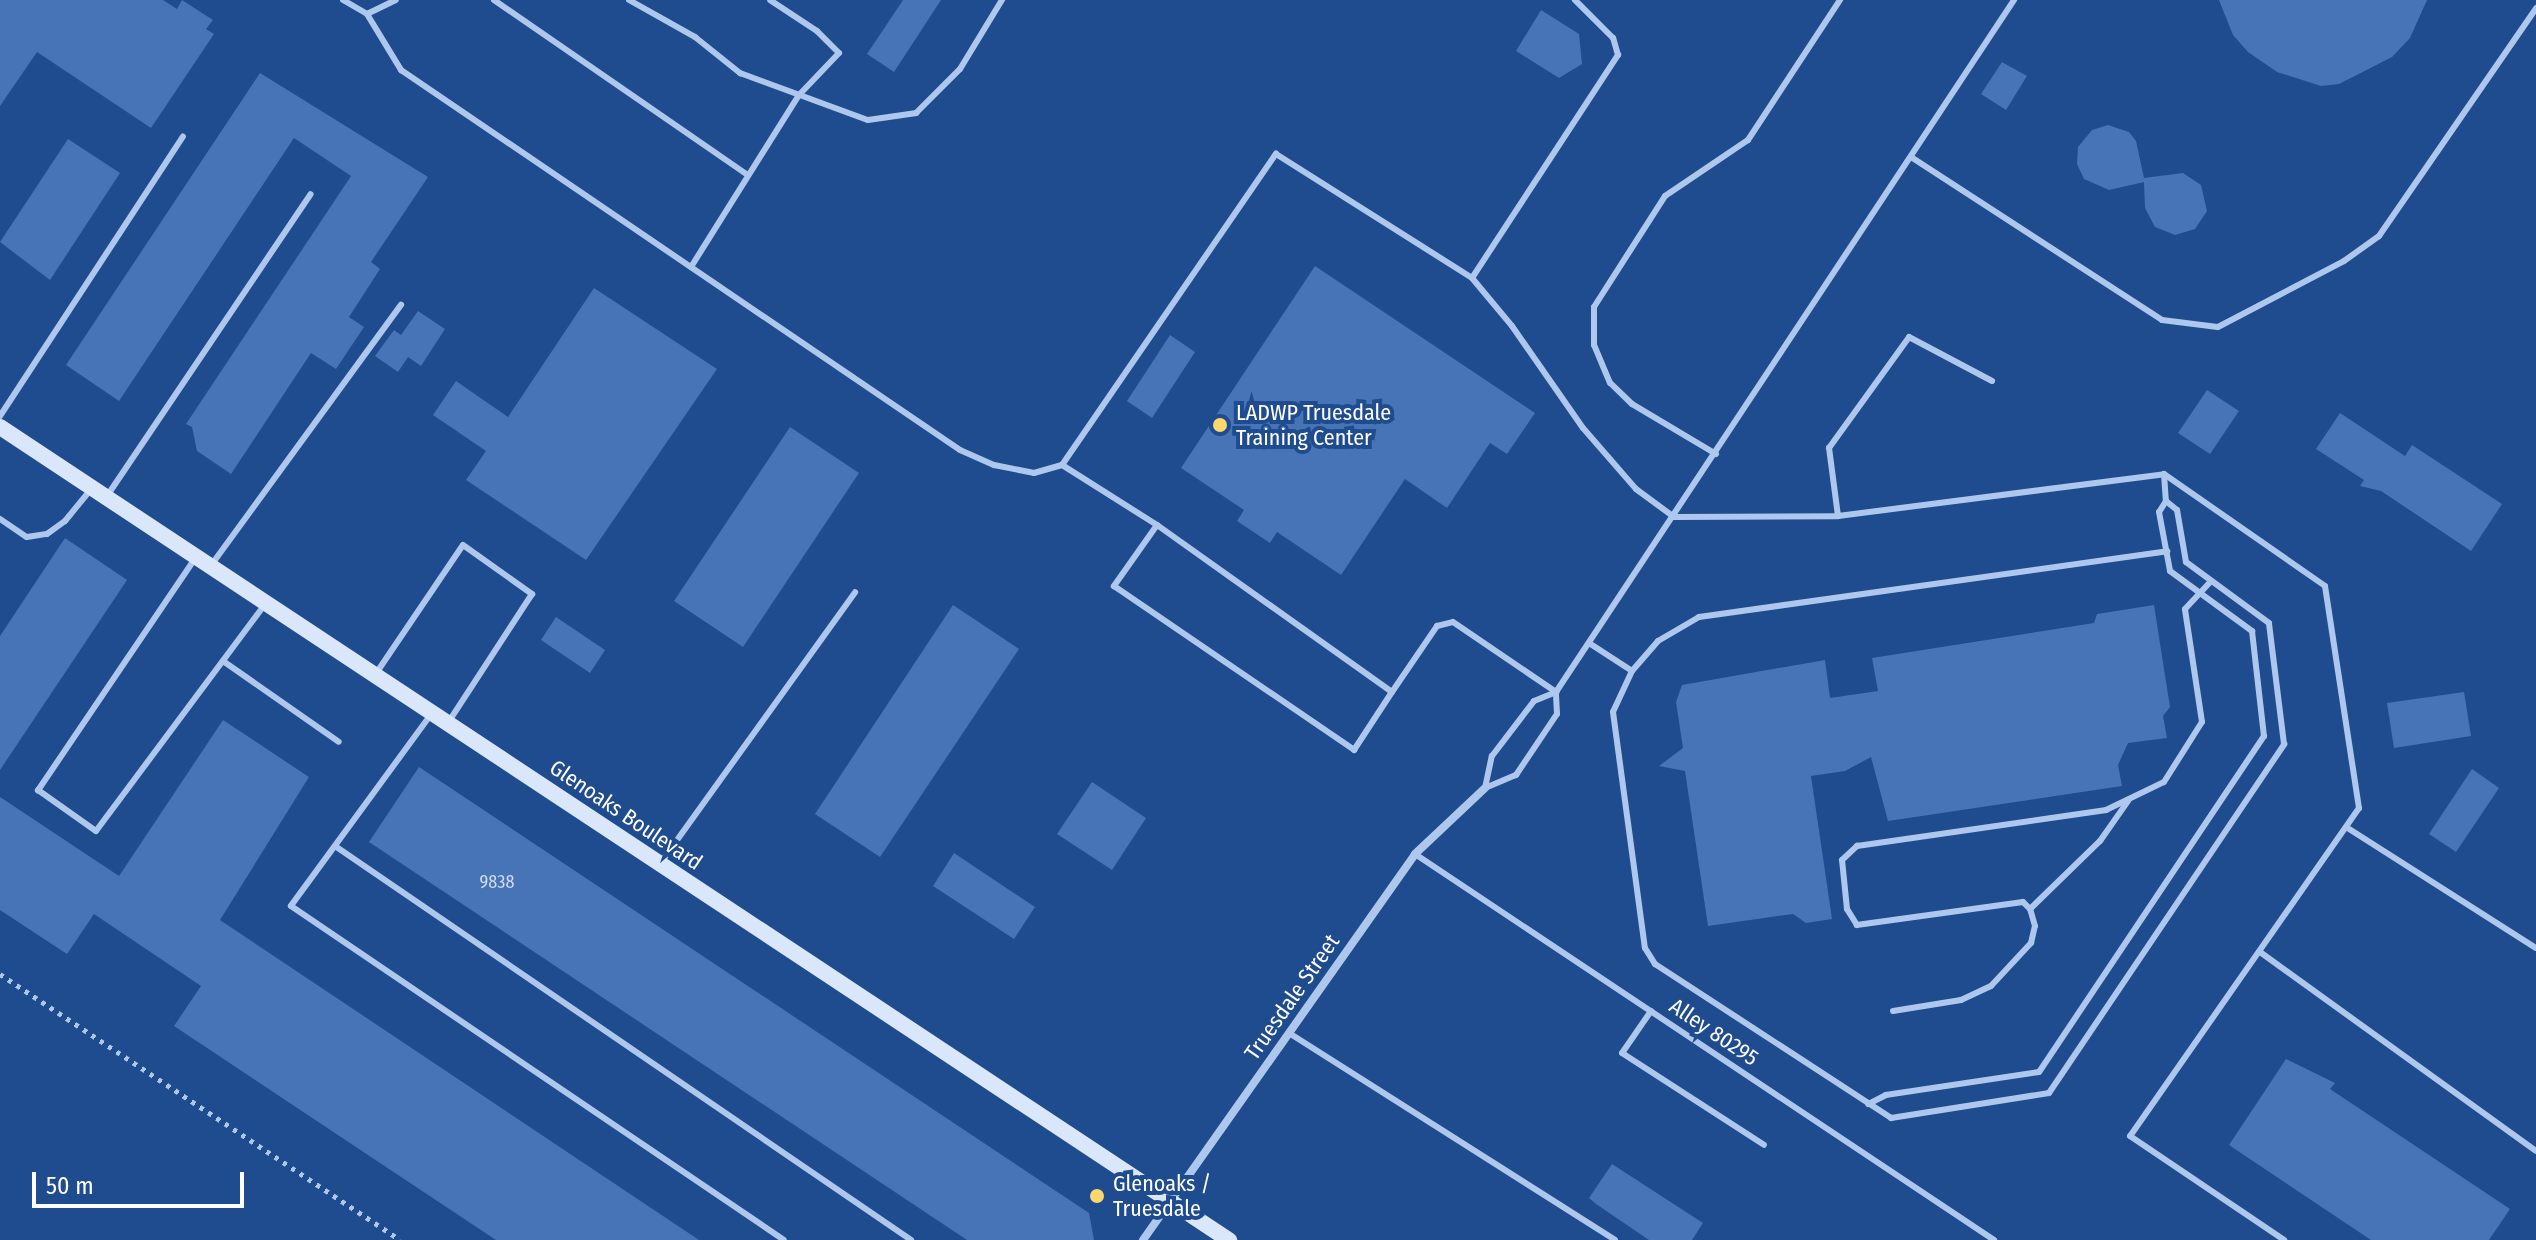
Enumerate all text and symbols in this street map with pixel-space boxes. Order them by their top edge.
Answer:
place label: LADWP Truesdale Training Center [1236,399,1391,450]
marker: LADWP Truesdale Training Center [1211,416,1229,434]
street label: Glenoaks Boulevard [545,754,707,876]
house number: 9838 [480,871,514,893]
street label: Truesdale Street [1239,929,1345,1065]
street label: Alley 80295 [1665,993,1763,1071]
scale bar [36,1156,248,1206]
place label: Glenoaks / Truesdale [1113,1170,1211,1222]
text: 50 m [46,1172,94,1200]
marker: Glenoaks / Truesdale [1088,1187,1106,1205]

